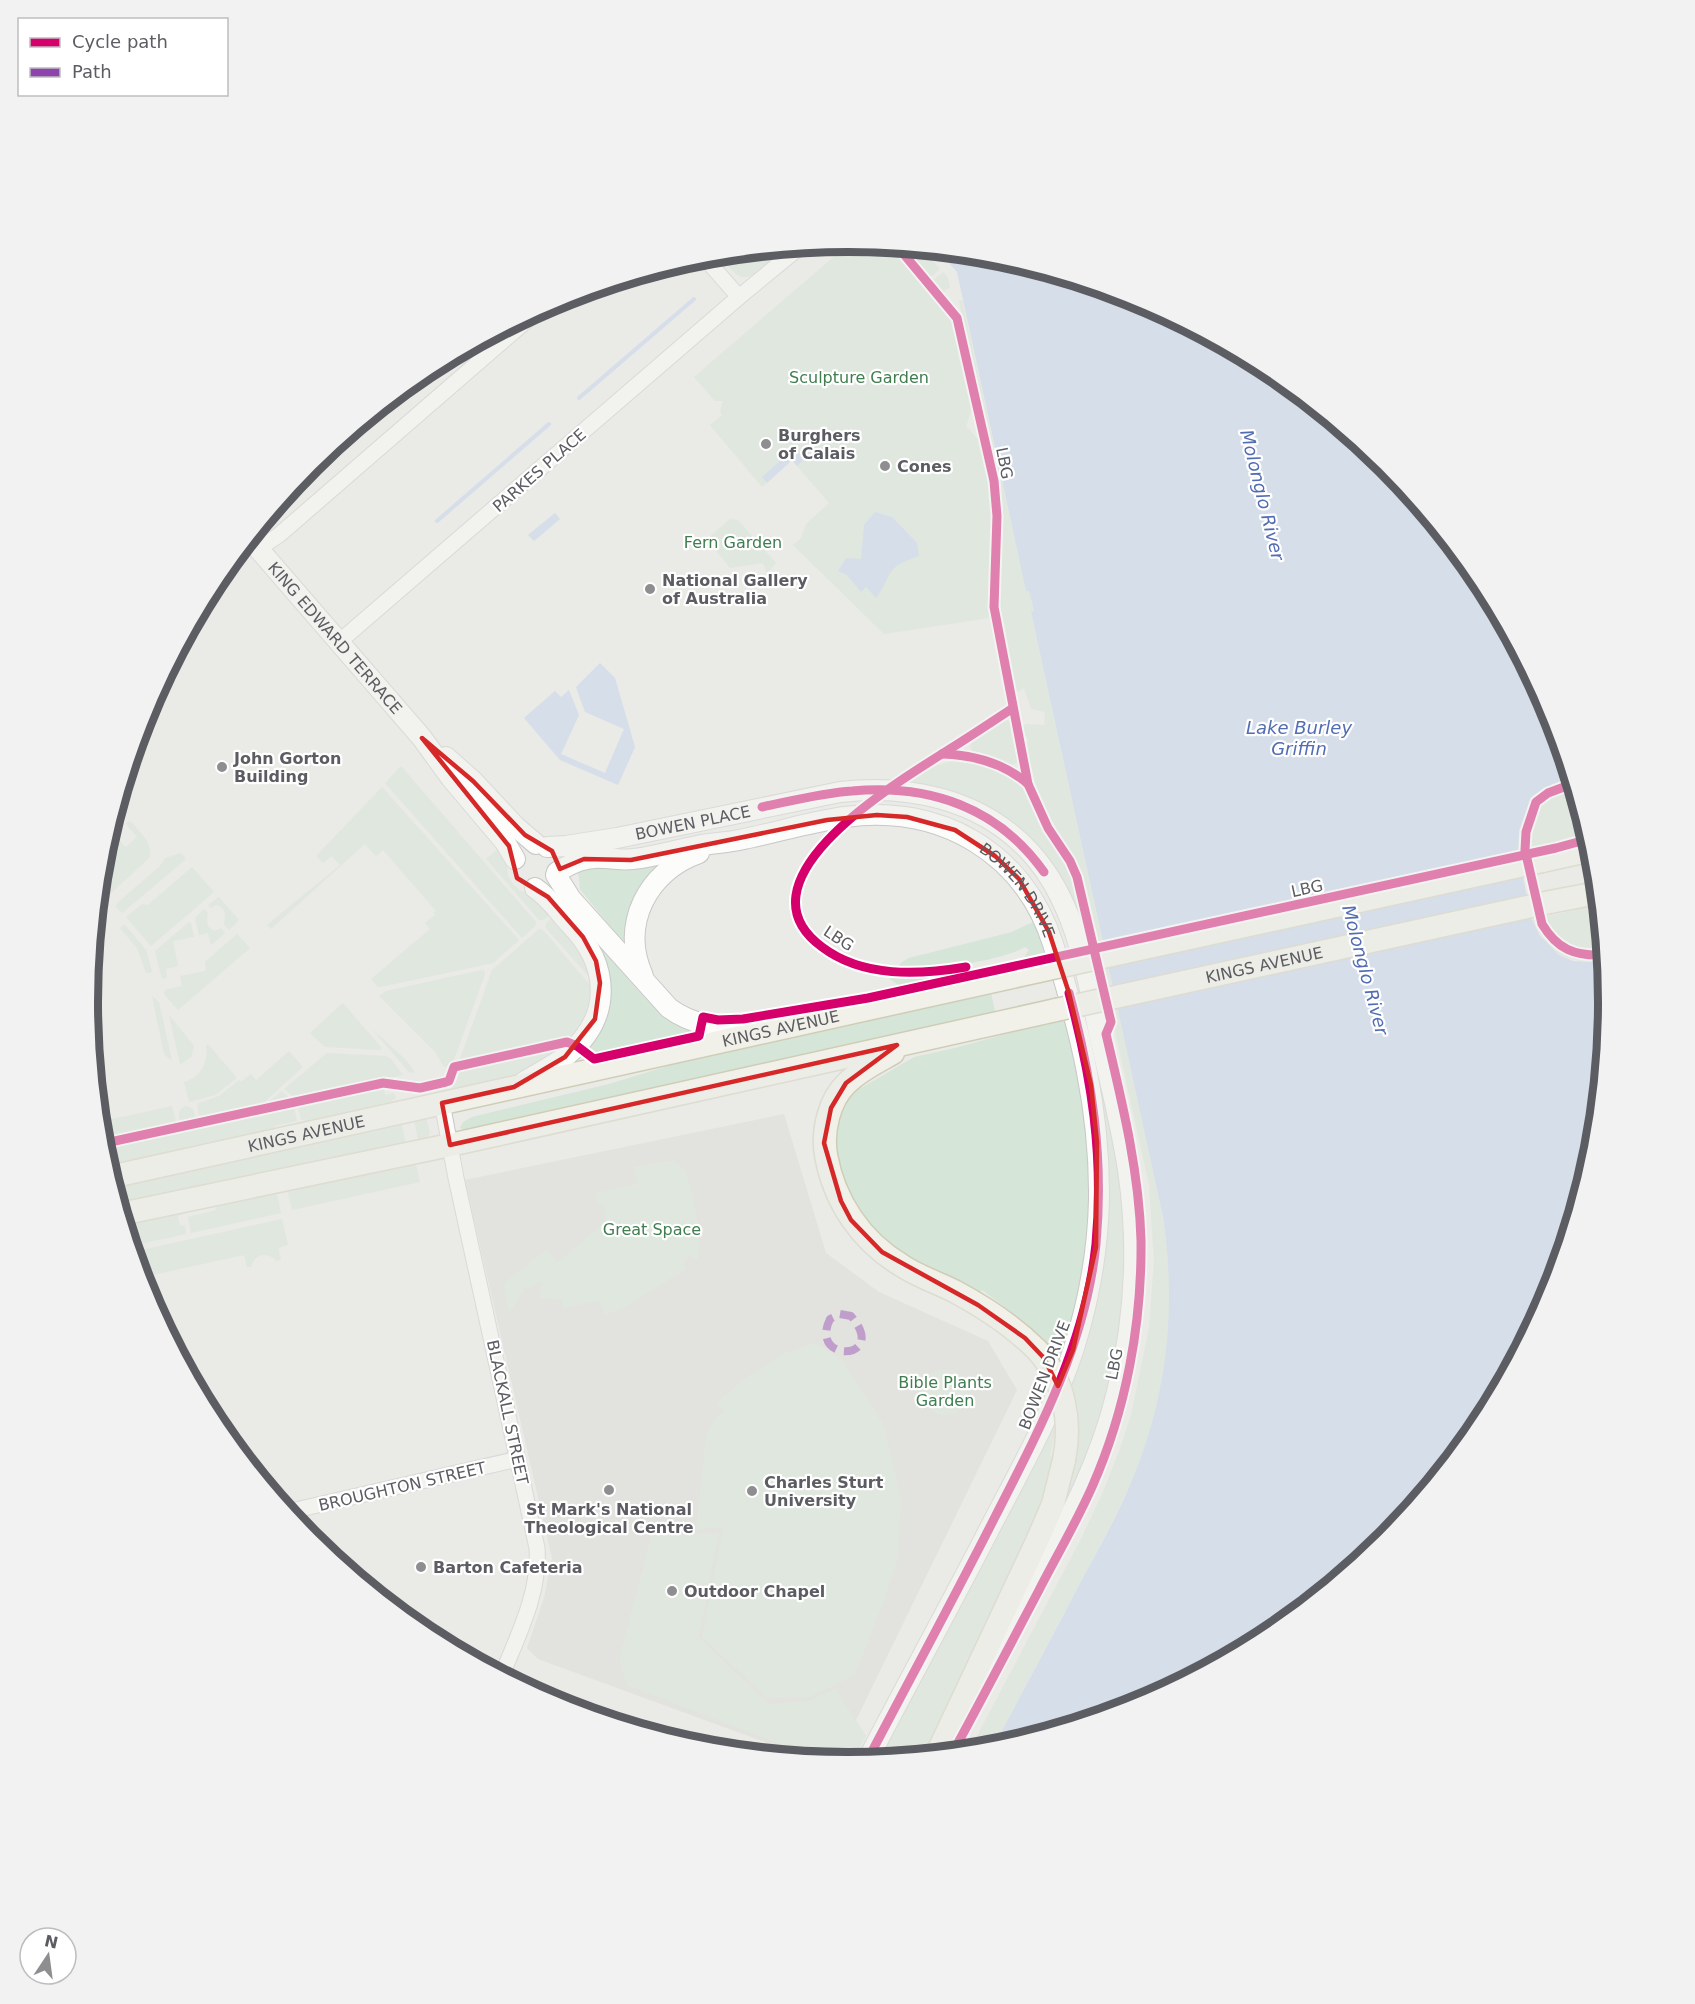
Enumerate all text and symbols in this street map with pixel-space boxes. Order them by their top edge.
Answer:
legend [18,18,228,96]
text: Cycle path [72,31,168,52]
text: Path [72,61,112,82]
park label: Sculpture Garden [789,368,929,387]
street label: PARKES PLACE [489,425,590,516]
place label: Burghers of Calais [778,426,861,463]
water label: Molonglo River [1236,427,1289,564]
marker: Burghers of Calais [759,437,773,451]
street label: LBG [992,446,1017,481]
place label: Cones [897,457,952,476]
marker: Cones [878,459,892,473]
park label: Fern Garden [684,533,782,552]
street label: KING EDWARD TERRACE [264,558,406,718]
place label: National Gallery of Australia [662,571,808,608]
marker: National Gallery of Australia [643,582,657,596]
water label: Lake Burley Griffin [1246,717,1352,759]
place label: John Gorton Building [233,749,341,786]
marker: John Gorton Building [215,760,229,774]
street label: BOWEN PLACE [634,802,752,844]
street label: BOWEN DRIVE [976,839,1059,940]
street label: LBG [1289,876,1325,901]
water label: Molonglo River [1338,903,1393,1039]
street label: LBG [820,922,857,955]
street label: KINGS AVENUE [1204,943,1325,987]
street label: KINGS AVENUE [720,1007,841,1051]
street label: KINGS AVENUE [246,1112,367,1156]
park label: Great Space [603,1220,701,1239]
street label: BOWEN DRIVE [1015,1318,1074,1432]
street label: BLACKALL STREET [483,1338,532,1486]
street label: LBG [1102,1347,1127,1382]
park label: Bible Plants Garden [898,1373,992,1410]
street label: BROUGHTON STREET [317,1458,488,1515]
place label: Charles Sturt University [764,1473,884,1510]
marker: St Mark's National Theological Centre [602,1483,616,1497]
marker: Charles Sturt University [745,1484,759,1498]
place label: St Mark's National Theological Centre [524,1500,694,1537]
place label: Barton Cafeteria [433,1558,583,1577]
marker: Barton Cafeteria [414,1560,428,1574]
place label: Outdoor Chapel [684,1582,825,1601]
marker: Outdoor Chapel [665,1584,679,1598]
north arrow [18,1926,78,1986]
text: N [43,1931,60,1953]

